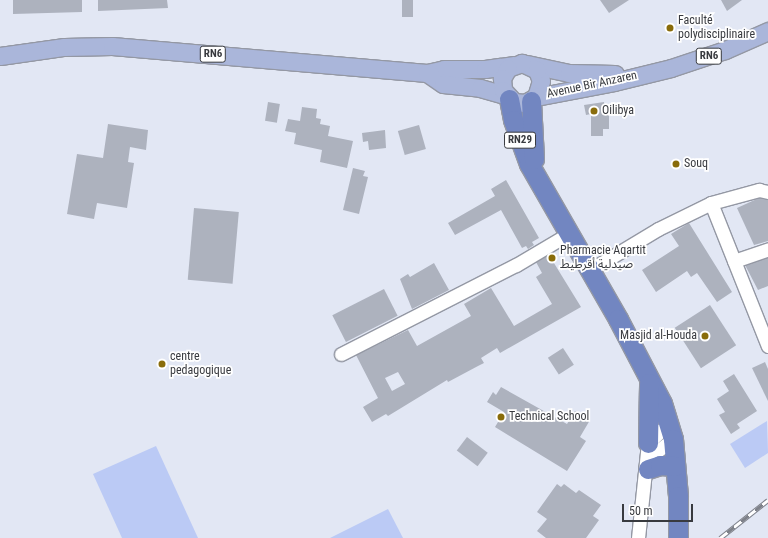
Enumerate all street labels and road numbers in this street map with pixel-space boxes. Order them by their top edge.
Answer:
road number: RN6 [199,45,227,63]
road number: RN6 [695,47,723,65]
street label: Avenue Bir Anzaren [546,68,638,102]
road number: RN29 [504,131,536,149]

